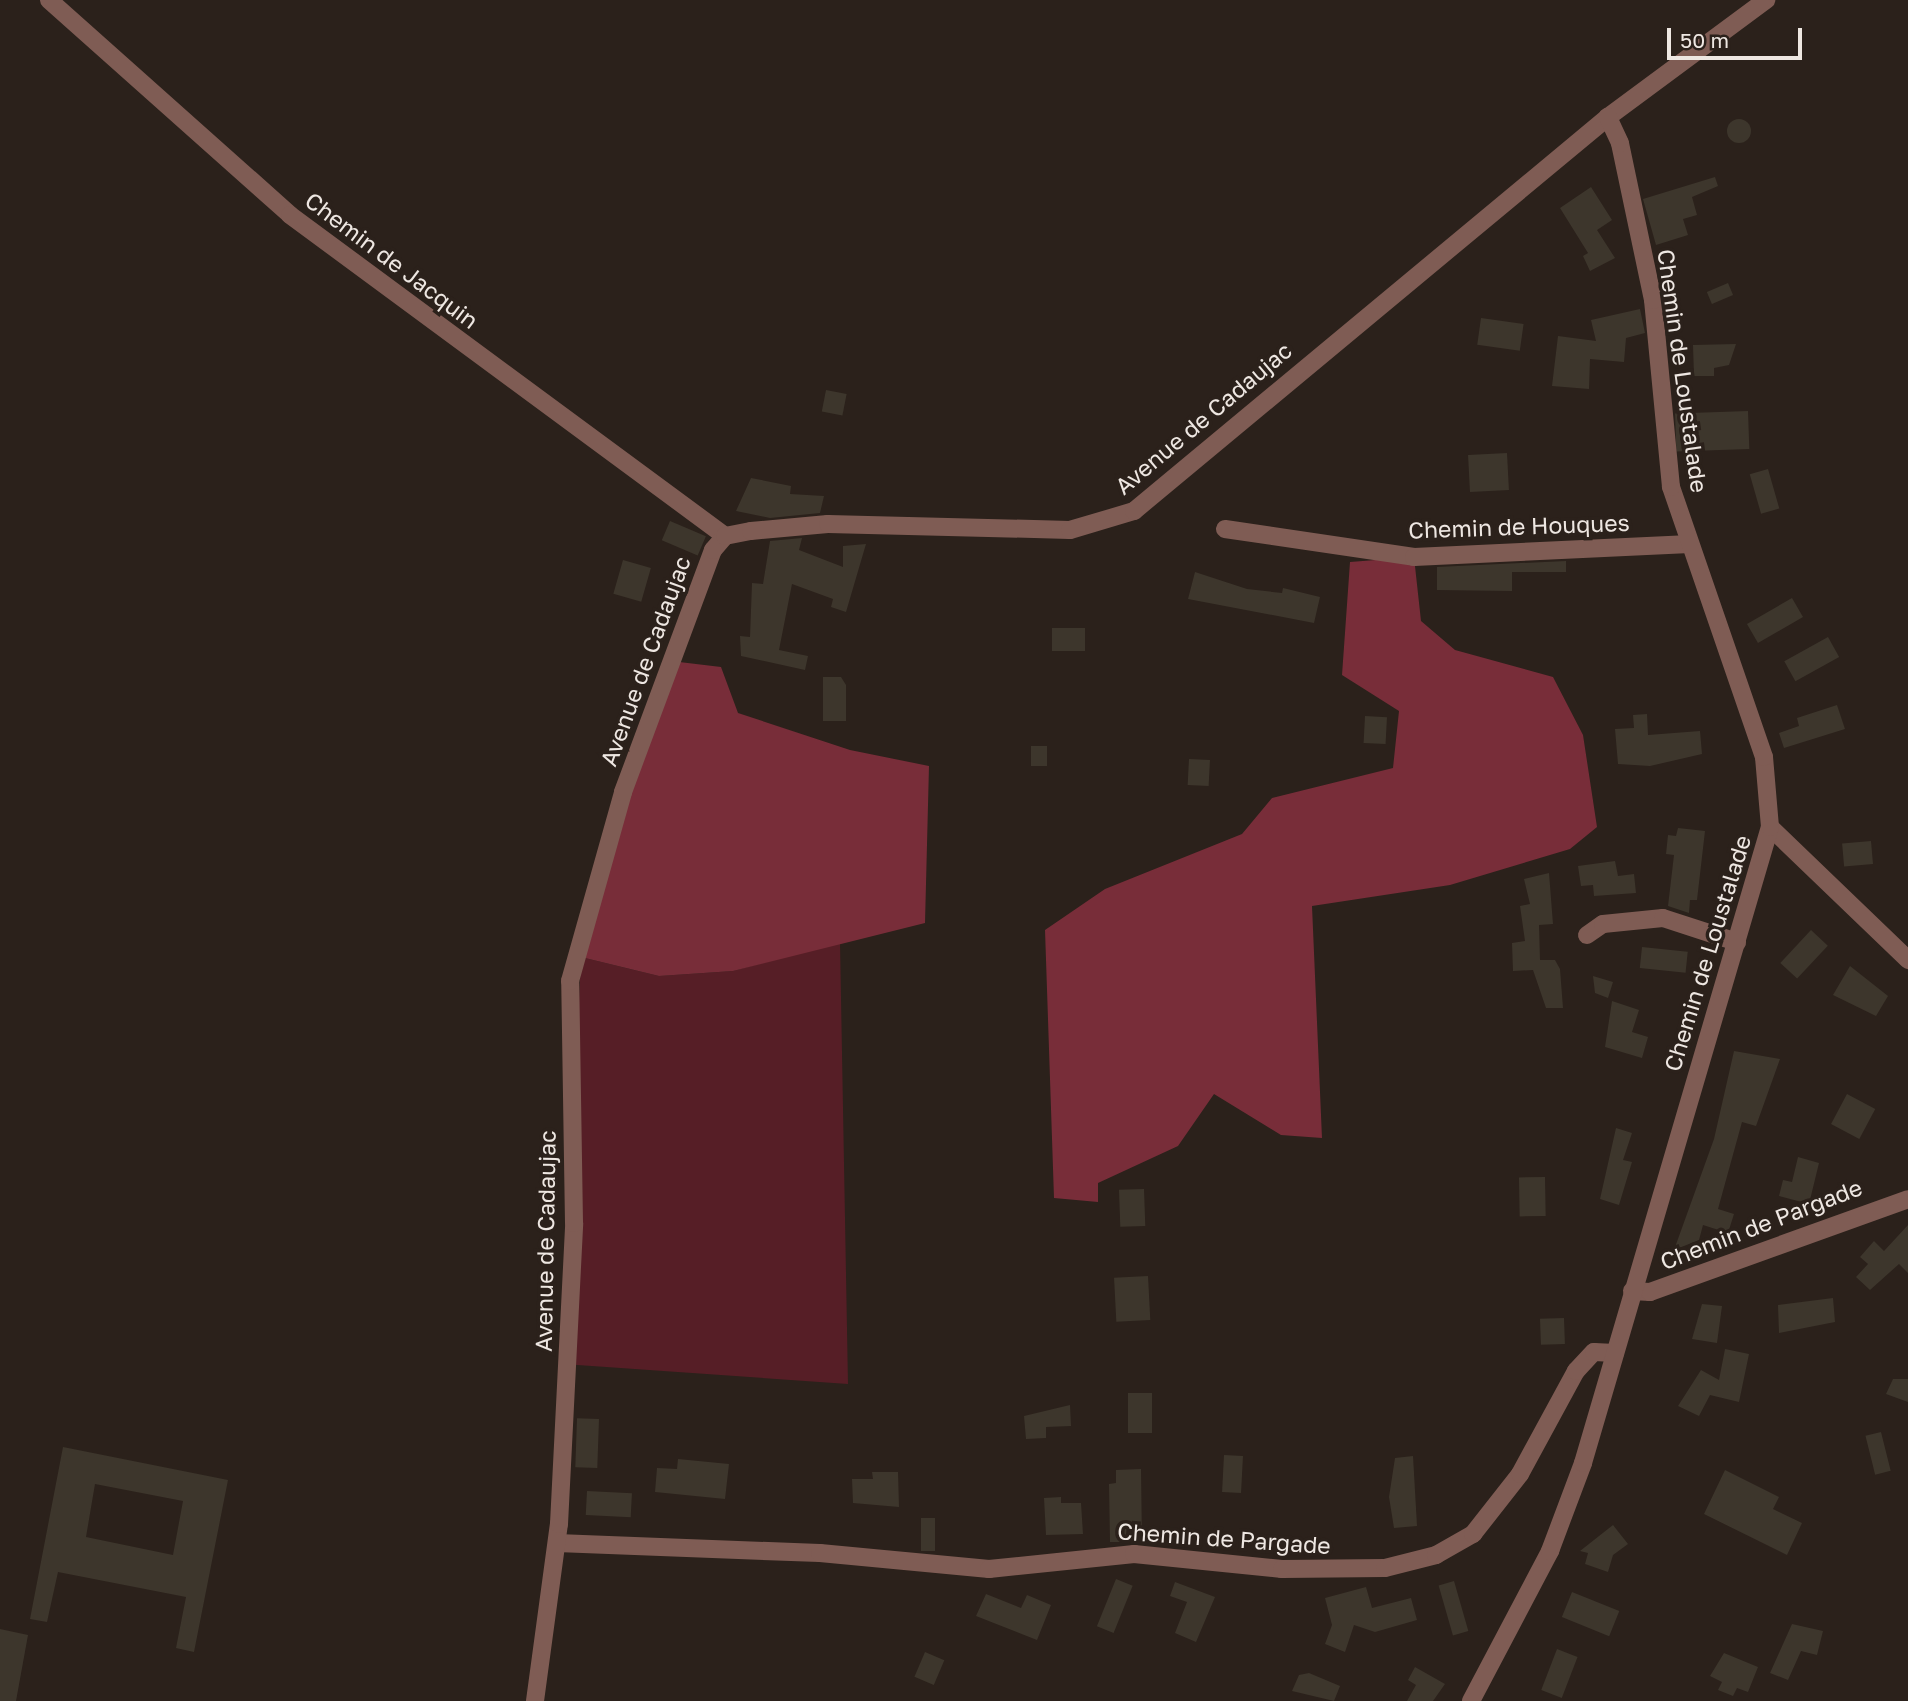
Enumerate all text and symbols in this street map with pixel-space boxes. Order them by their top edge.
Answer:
scale bar [1670,14,1805,58]
text: 50 m [1680,27,1729,53]
street label: Chemin de Jacquin [300,186,484,334]
street label: Chemin de Loustalade [1652,247,1714,495]
street label: Avenue de Cadaujac [1109,336,1297,500]
street label: Chemin de Houques [1408,508,1630,544]
street label: Avenue de Cadaujac [594,552,696,770]
street label: Chemin de Loustalade [1658,832,1756,1074]
street label: Avenue de Cadaujac [529,1130,561,1352]
street label: Chemin de Pargade [1656,1173,1866,1275]
street label: Chemin de Pargade [1116,1517,1332,1559]

